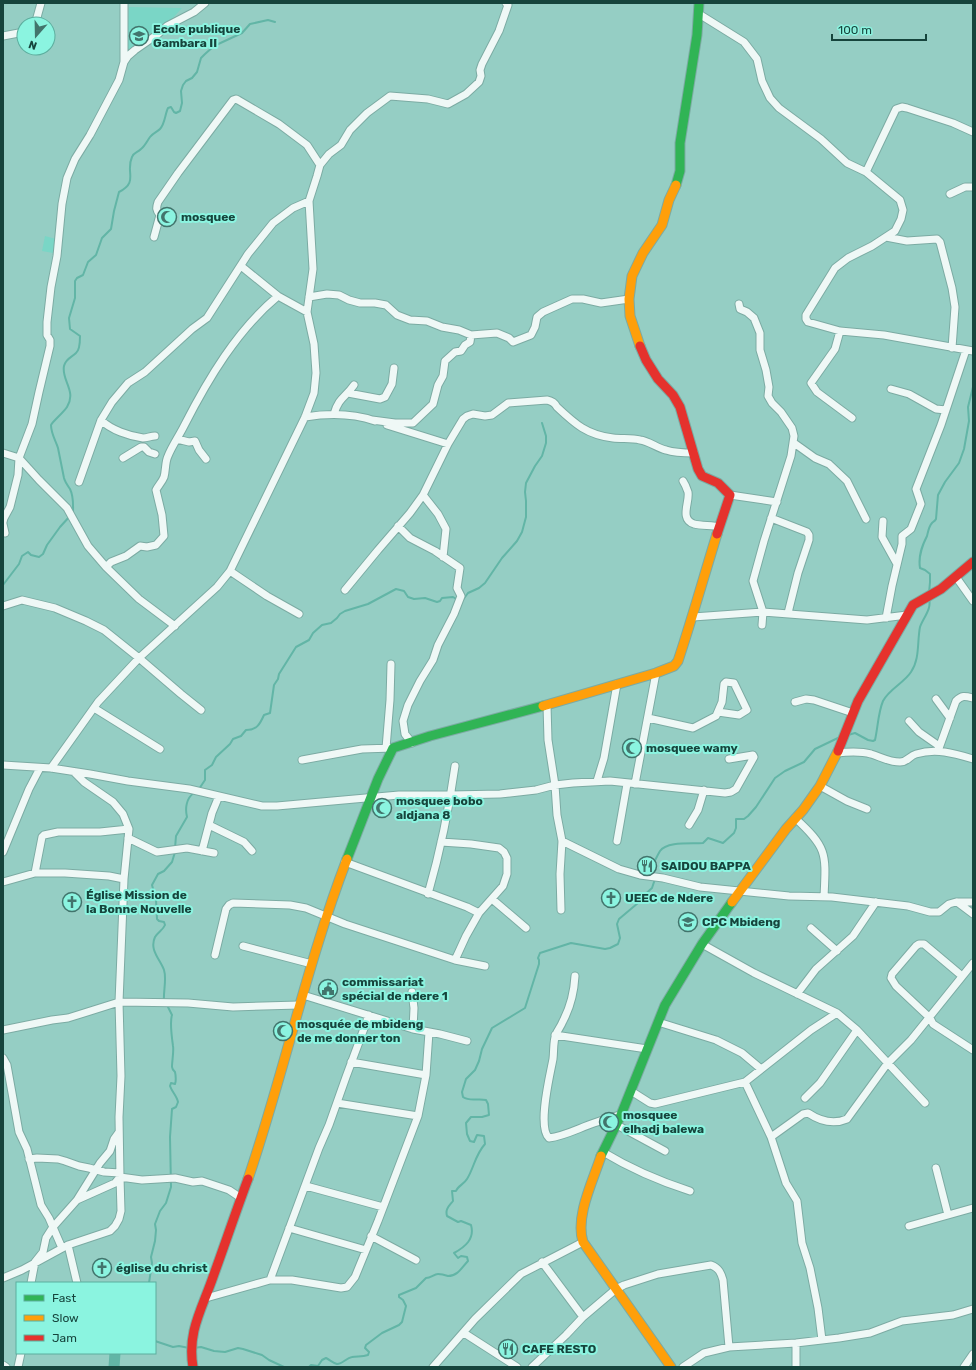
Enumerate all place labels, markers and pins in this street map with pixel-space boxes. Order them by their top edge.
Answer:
place label: Ecole publique Gambara II [153,22,240,50]
school or university icon: Ecole publique Gambara II [128,25,150,47]
mosque icon: mosquee [156,206,178,228]
place label: mosquee [181,210,235,224]
mosque icon: mosquee wamy [621,737,643,759]
place label: mosquee wamy [646,741,738,755]
place label: mosquee bobo aldjana 8 [396,794,483,822]
mosque icon: mosquee bobo aldjana 8 [371,797,393,819]
restaurant icon: SAIDOU BAPPA [636,855,658,877]
place label: SAIDOU BAPPA [661,859,751,873]
church icon: UEEC de Ndere [600,887,622,909]
place label: Église Mission de la Bonne Nouvelle [86,888,192,916]
church icon: Église Mission de la Bonne Nouvelle [61,891,83,913]
place label: UEEC de Ndere [625,891,713,905]
school or university icon: CPC Mbideng [677,911,699,933]
place label: CPC Mbideng [702,915,780,929]
place label: commissariat spécial de ndere 1 [342,975,448,1003]
public building icon: commissariat spécial de ndere 1 [317,978,339,1000]
place label: mosquée de mbideng de me donner ton [297,1017,423,1045]
mosque icon: mosquée de mbideng de me donner ton [272,1020,294,1042]
place label: mosquee elhadj balewa [623,1108,704,1136]
mosque icon: mosquee elhadj balewa [598,1111,620,1133]
church icon: église du christ [91,1257,113,1279]
place label: église du christ [116,1261,208,1275]
restaurant icon: CAFE RESTO [497,1338,519,1360]
place label: CAFE RESTO [522,1342,596,1356]

